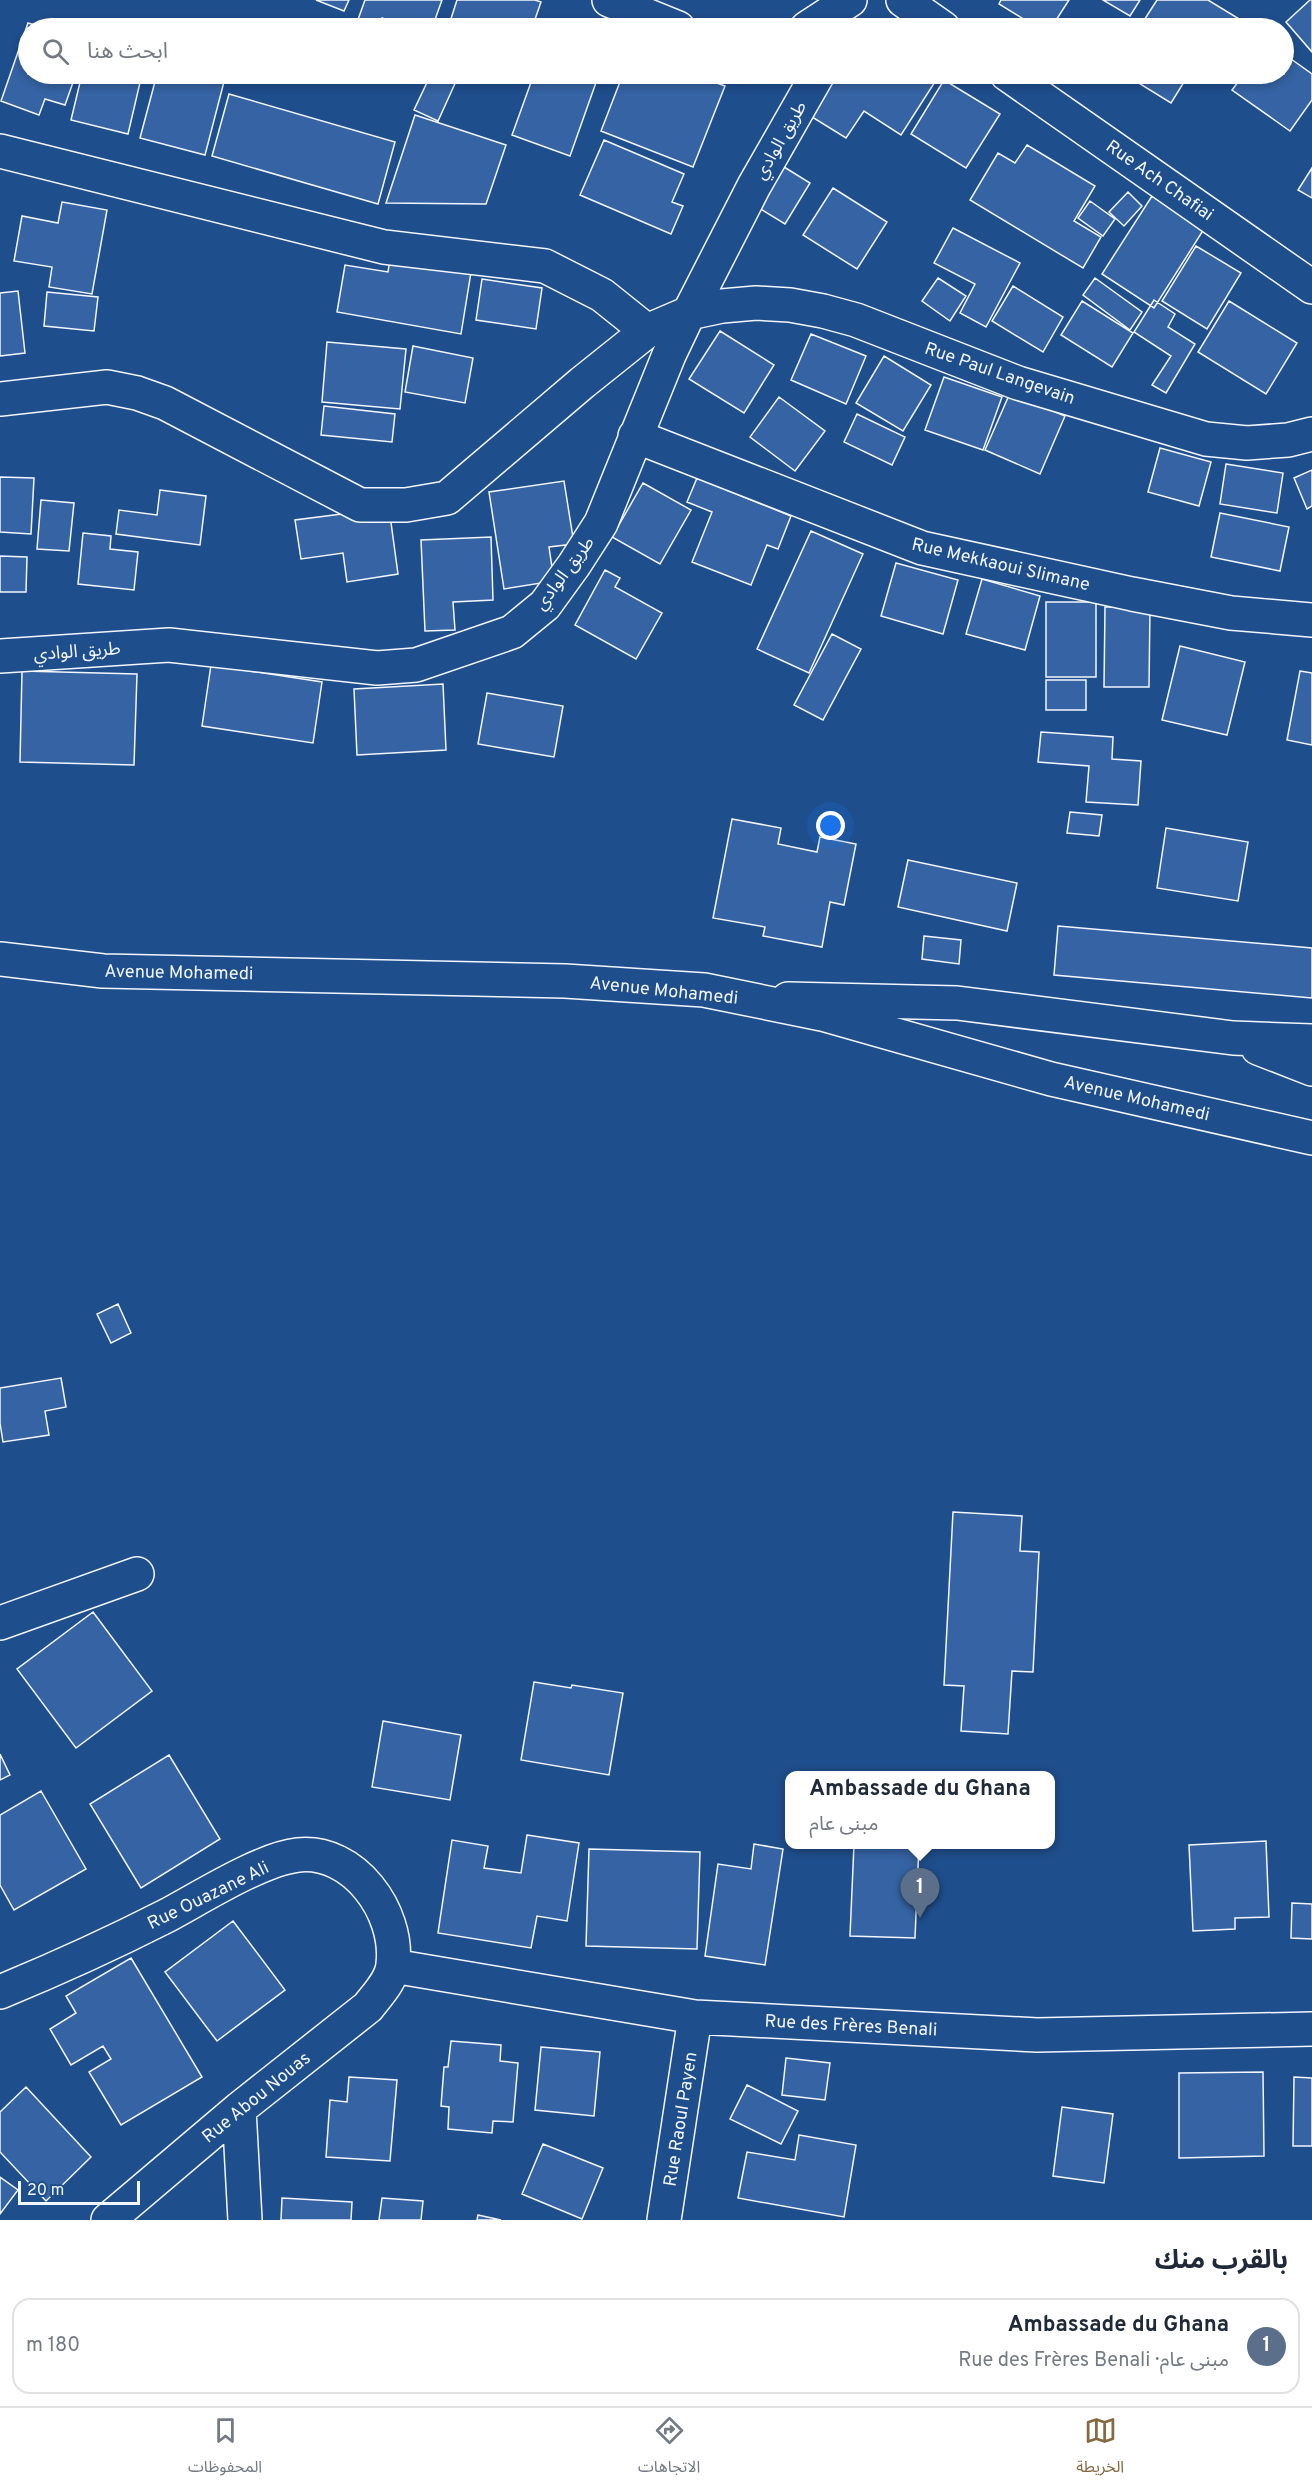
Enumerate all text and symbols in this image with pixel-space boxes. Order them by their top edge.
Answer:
search box [18,18,1294,84]
icon: search [39,35,72,68]
text: ابحث هنا [87,39,168,66]
street label: طريق الوادي [750,97,813,184]
street label: Rue Ach Chafiai [1101,136,1217,227]
street label: Rue Paul Langevain [921,338,1078,411]
street label: طريق الوادي [530,532,601,616]
street label: Rue Mekkaoui Slimane [909,534,1092,597]
street label: طريق الوادي [33,638,121,667]
your location [816,811,845,840]
street label: Avenue Mohamedi [104,961,254,986]
street label: Avenue Mohamedi [588,972,739,1011]
street label: Avenue Mohamedi [1061,1071,1212,1127]
popup [785,1771,1055,1849]
text: Ambassade du Ghana [809,1776,1031,1803]
text: مبنى عام [809,1812,879,1838]
street label: Rue Ouazane Ali [144,1857,273,1936]
pin: 1 [900,1868,940,1918]
street label: Rue des Frères Benali [764,2010,938,2043]
street label: Rue Abou Nouas [198,2047,316,2149]
street label: Rue Raoul Payen [659,2050,703,2188]
scale bar [18,2178,140,2206]
text: 20 m [27,2181,64,2201]
text: بالقرب منك [1155,2245,1288,2278]
text: Ambassade du Ghana [1008,2312,1229,2339]
text: 180 m [26,2333,80,2359]
text: 1 [1263,2333,1271,2359]
text: مبنى عام · Rue des Frères Benali [958,2348,1229,2374]
tab: المحفوظات [188,2414,262,2484]
tab: الاتجاهات [638,2414,700,2484]
tab: الخريطة [1076,2414,1124,2484]

